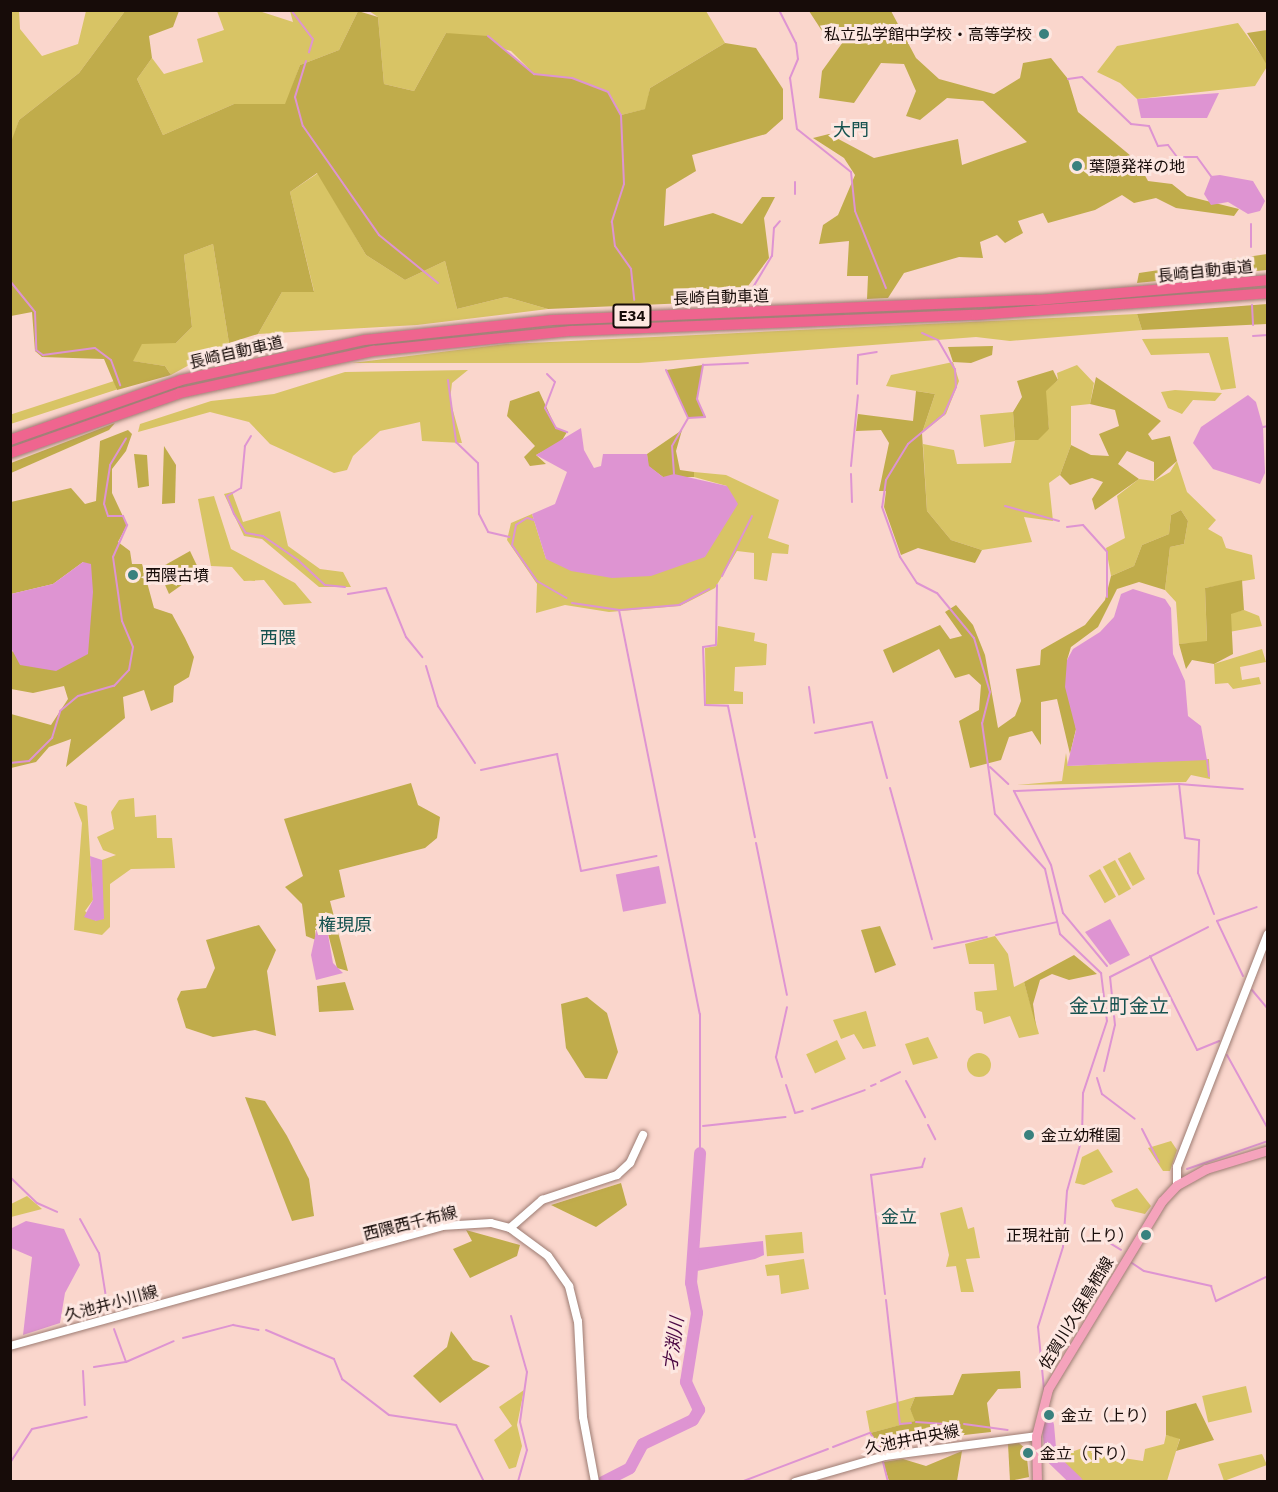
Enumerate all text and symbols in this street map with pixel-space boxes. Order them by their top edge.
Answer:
place label: 私立弘学館中学校・高等学校 [824,24,1032,44]
marker: 私立弘学館中学校・高等学校 [1037,27,1051,41]
district label: 大門 [833,119,869,141]
place label: 葉隠発祥の地 [1089,156,1185,176]
marker: 葉隠発祥の地 [1070,159,1084,173]
street label: 長崎自動車道 [1156,256,1254,286]
street label: 長崎自動車道 [673,286,769,308]
road number: E34 [611,304,653,328]
street label: 長崎自動車道 [187,332,285,372]
place label: 西隈古墳 [145,565,209,585]
marker: 西隈古墳 [126,568,140,582]
district label: 西隈 [260,627,296,649]
district label: 権現原 [318,914,372,936]
district label: 金立町金立 [1069,993,1169,1017]
place label: 金立幼稚園 [1041,1125,1121,1145]
marker: 金立幼稚園 [1022,1128,1036,1142]
street label: 西隈西千布線 [361,1202,459,1244]
district label: 金立 [881,1206,917,1228]
place label: 正現社前（上り） [1006,1225,1134,1245]
marker: 正現社前（上り） [1139,1228,1153,1242]
street label: 佐賀川久保鳥栖線 [1035,1253,1117,1373]
street label: 久池井小川線 [62,1281,160,1325]
water label: 才渕川 [660,1316,688,1372]
place label: 金立（上り） [1061,1405,1157,1425]
marker: 金立（上り） [1042,1408,1056,1422]
street label: 久池井中央線 [863,1420,961,1458]
place label: 金立（下り） [1040,1443,1136,1463]
marker: 金立（下り） [1021,1446,1035,1460]

